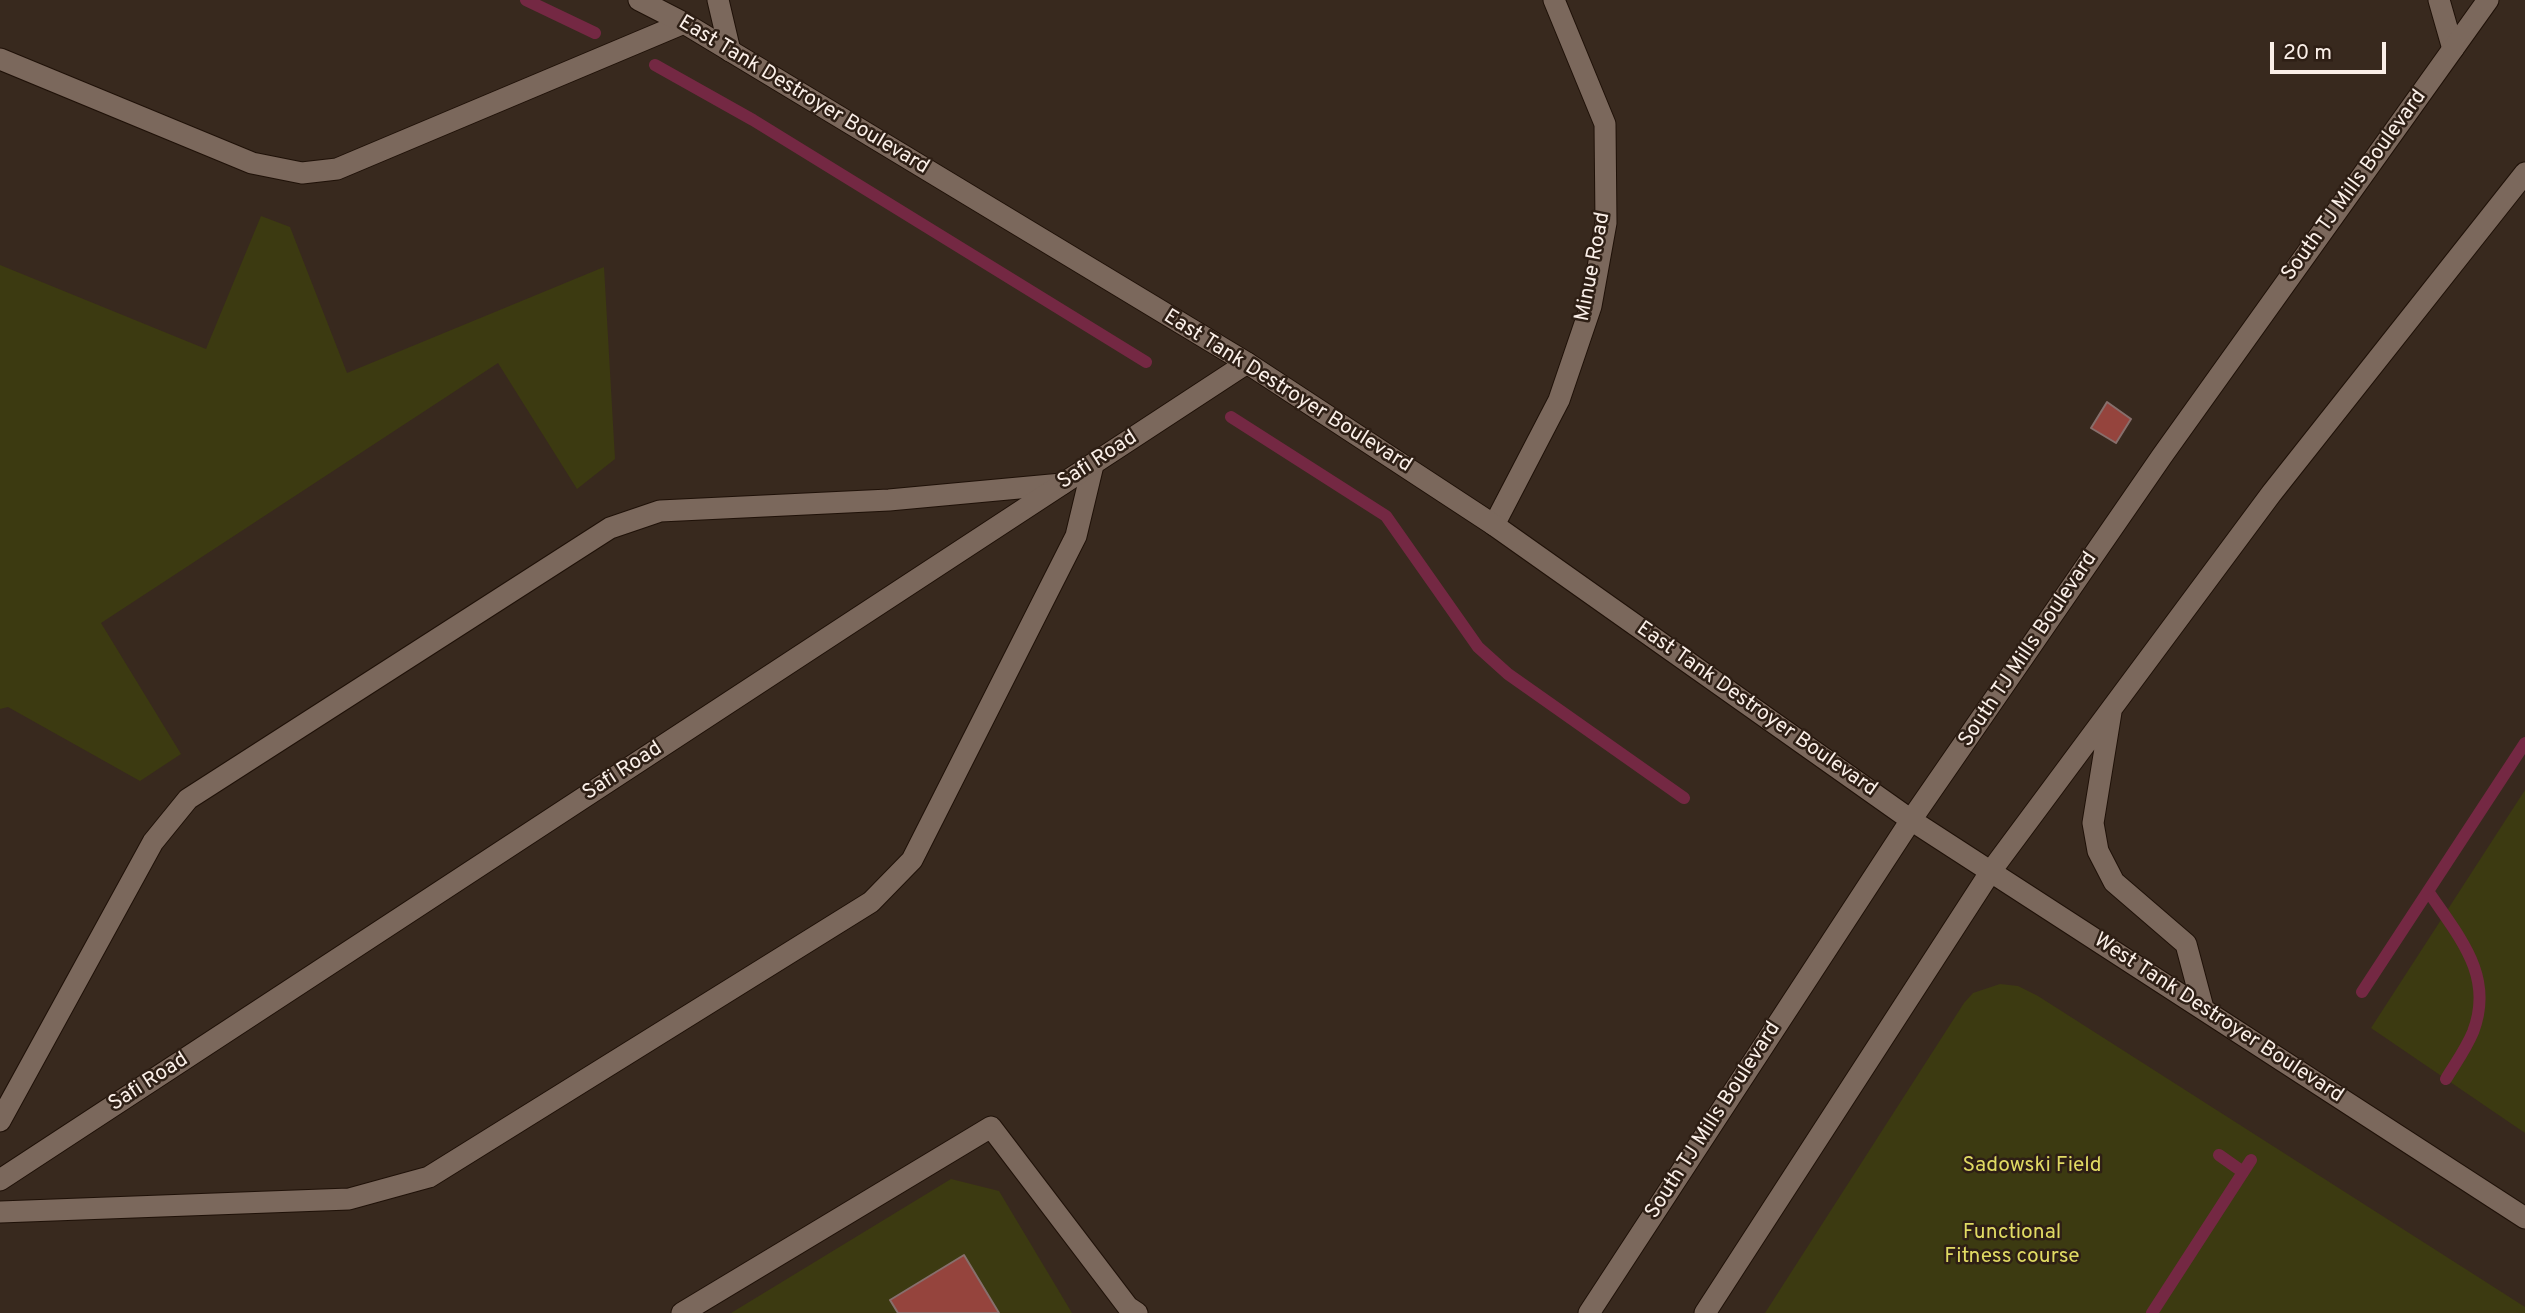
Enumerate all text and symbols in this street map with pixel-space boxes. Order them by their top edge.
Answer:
street label: East Tank Destroyer Boulevard [673,11,933,181]
scale bar [2273,28,2388,72]
text: 20 m [2283,40,2332,67]
street label: South TJ Mills Boulevard [2277,86,2433,286]
street label: Minue Road [1571,210,1617,324]
street label: East Tank Destroyer Boulevard [1158,305,1416,479]
street label: Safi Road [1054,426,1142,496]
street label: South TJ Mills Boulevard [1954,548,2104,752]
street label: East Tank Destroyer Boulevard [1631,617,1881,803]
street label: Safi Road [579,737,667,807]
street label: West Tank Destroyer Boulevard [2088,929,2348,1109]
street label: South TJ Mills Boulevard [1641,1018,1787,1224]
street label: Safi Road [105,1048,193,1118]
park label: Sadowski Field [1962,1154,2102,1180]
park label: Functional Fitness course [1944,1221,2080,1271]

